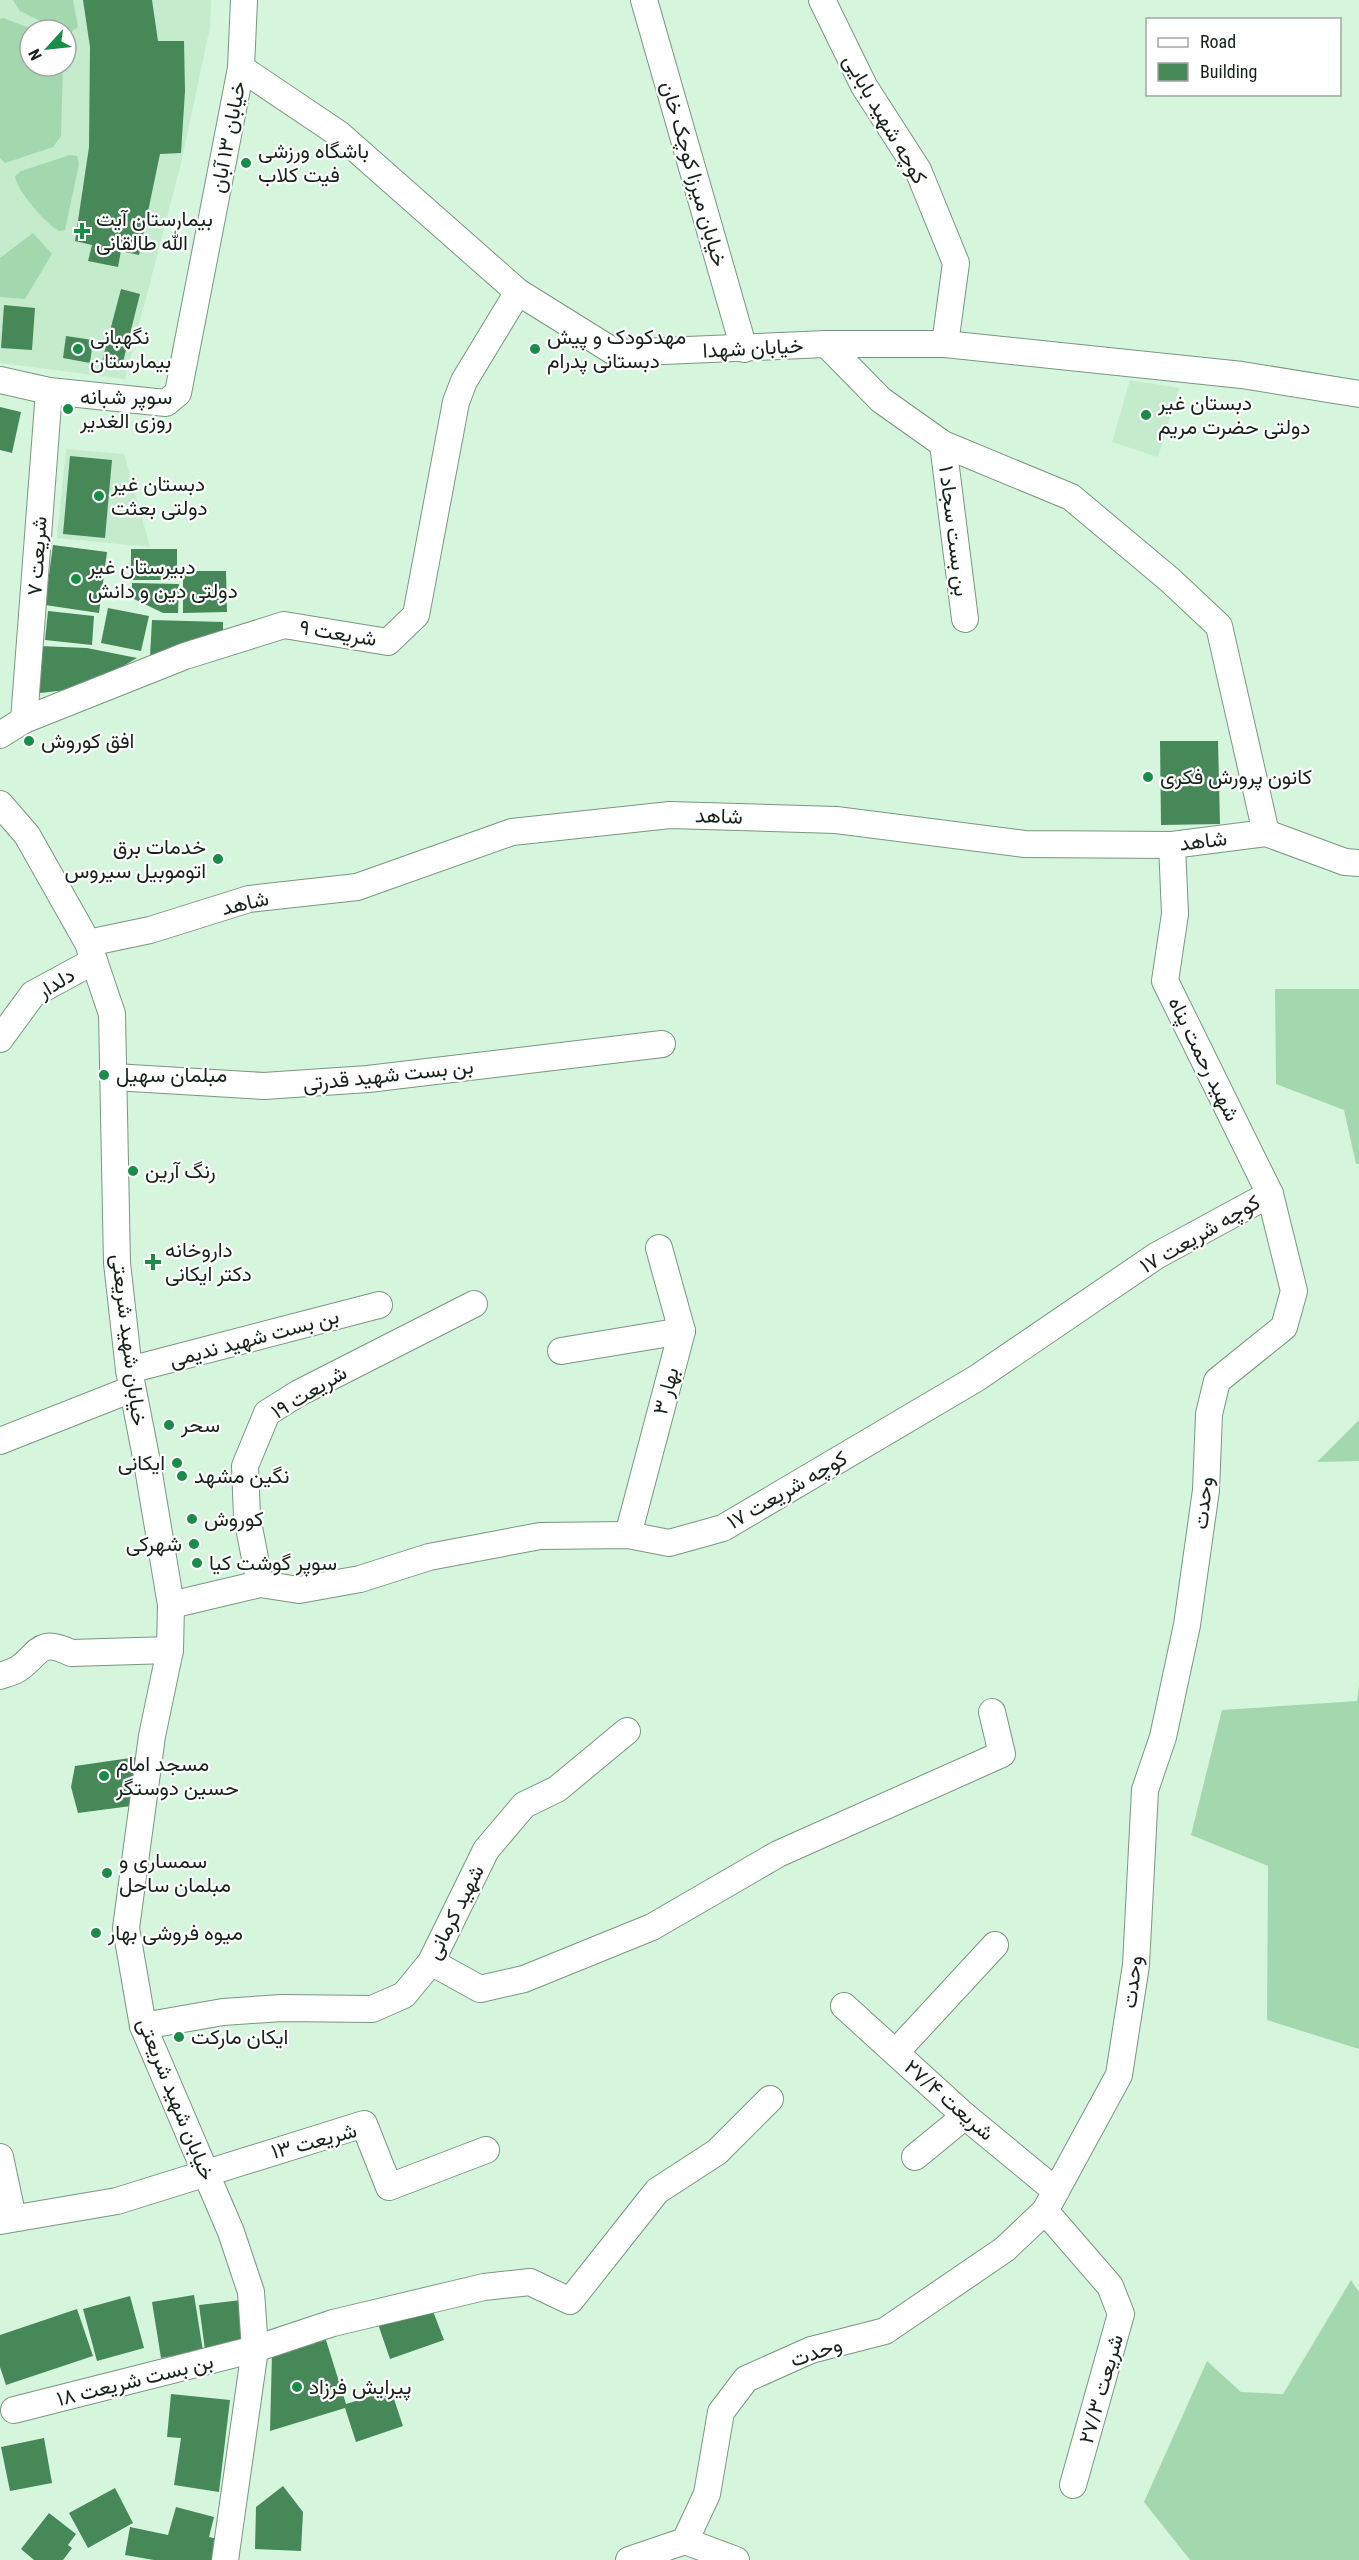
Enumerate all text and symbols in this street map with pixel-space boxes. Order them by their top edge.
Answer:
north arrow [18,18,78,78]
legend [1146,18,1341,96]
text: Road [1200,31,1236,52]
text: N [24,46,46,63]
street label: کوچه شهید بابایی [837,50,932,189]
text: Building [1200,61,1257,82]
street label: خیابان ۱۳ آبان [205,79,251,195]
street label: خیابان میرزا کوچک خان [654,79,732,270]
place label: باشگاه ورزشی فیت کلاب [258,139,369,187]
marker: باشگاه ورزشی فیت کلاب [239,156,253,170]
place label: بیمارستان آیت الله طالقانی [96,207,213,255]
marker: بیمارستان آیت الله طالقانی [73,222,91,240]
place label: نگهبانی بیمارستان [90,325,171,374]
place label: مهدکودک و پیش دبستانی پدرام [547,325,686,375]
street label: خیابان شهدا [702,333,804,364]
marker: نگهبانی بیمارستان [71,342,85,356]
marker: مهدکودک و پیش دبستانی پدرام [528,342,542,356]
place label: سوپر شبانه روزی الغدیر [79,385,173,434]
place label: دبستان غیر دولتی حضرت مریم [1157,391,1310,441]
marker: سوپر شبانه روزی الغدیر [61,402,75,416]
marker: دبستان غیر دولتی حضرت مریم [1139,408,1153,422]
street label: بن بست سجاد ۱ [934,464,974,598]
place label: دبستان غیر دولتی بعثت [110,472,208,521]
marker: دبستان غیر دولتی بعثت [92,489,106,503]
street label: شریعت ۷ [22,515,53,597]
place label: دبیرستان غیر دولتی دین و دانش [87,555,238,604]
marker: دبیرستان غیر دولتی دین و دانش [69,572,83,586]
street label: شریعت ۹ [298,615,378,652]
place label: افق کوروش [41,729,134,754]
marker: افق کوروش [22,734,36,748]
place label: کانون پرورش فکری [1160,765,1312,791]
marker: کانون پرورش فکری [1141,770,1155,784]
street label: شاهد [695,803,743,829]
street label: شاهد [1178,826,1228,856]
place label: خدمات برق اتوموبیل سیروس [65,835,206,884]
marker: خدمات برق اتوموبیل سیروس [211,852,225,866]
street label: شاهد [219,886,271,920]
street label: دلدار [32,963,80,1005]
street label: شهید رحمت پناه [1162,993,1244,1126]
street label: بن بست شهید قدرتی [301,1054,475,1097]
place label: مبلمان سهیل [116,1063,227,1088]
marker: مبلمان سهیل [97,1068,111,1082]
place label: رنگ آرین [145,1159,216,1184]
marker: رنگ آرین [126,1164,140,1178]
street label: کوچه شریعت ۱۷ [1136,1190,1265,1280]
place label: داروخانه دکتر ایکانی [165,1238,252,1287]
street label: خیابان شهید شریعتی [106,1253,151,1427]
marker: داروخانه دکتر ایکانی [146,1255,160,1269]
street label: بن بست شهید ندیمی [167,1304,342,1373]
street label: شریعت ۱۹ [267,1360,352,1425]
street label: بهار ۳ [648,1365,685,1418]
place label: سحر [180,1413,220,1438]
marker: سحر [162,1418,176,1432]
street label: کوچه شریعت ۱۷ [723,1446,852,1536]
place label: ایکانی [118,1451,165,1475]
marker: ایکانی [170,1456,184,1470]
place label: نگین مشهد [194,1464,290,1489]
marker: نگین مشهد [175,1469,189,1483]
street label: وحدت [1188,1475,1219,1531]
place label: کوروش [204,1507,264,1532]
marker: کوروش [185,1512,199,1526]
place label: شهرکی [126,1532,182,1557]
marker: شهرکی [187,1537,201,1551]
place label: سوپر گوشت کیا [209,1551,337,1577]
marker: سوپر گوشت کیا [190,1556,204,1570]
place label: مسجد امام حسین دوستگر [115,1752,239,1801]
marker: مسجد امام حسین دوستگر [97,1769,111,1783]
place label: سمساری و مبلمان ساحل [119,1849,231,1897]
street label: شهید کرمانی [421,1861,490,1964]
marker: سمساری و مبلمان ساحل [100,1866,114,1880]
place label: میوه فروشی بهار [107,1921,243,1946]
marker: میوه فروشی بهار [89,1926,103,1940]
street label: وحدت [1117,1954,1148,2010]
street label: خیابان شهید شریعتی [132,2014,220,2184]
place label: ایکان مارکت [191,2025,288,2050]
marker: ایکان مارکت [172,2030,186,2044]
street label: شریعت ۲۷/۴ [899,2055,999,2146]
street label: شریعت ۱۳ [269,2118,360,2165]
street label: وحدت [787,2332,845,2373]
street label: شریعت ۲۷/۳ [1074,2332,1129,2447]
street label: بن بست شریعت ۱۸ [54,2349,216,2412]
place label: پیرایش فرزاد [309,2375,412,2401]
marker: پیرایش فرزاد [290,2380,304,2394]

